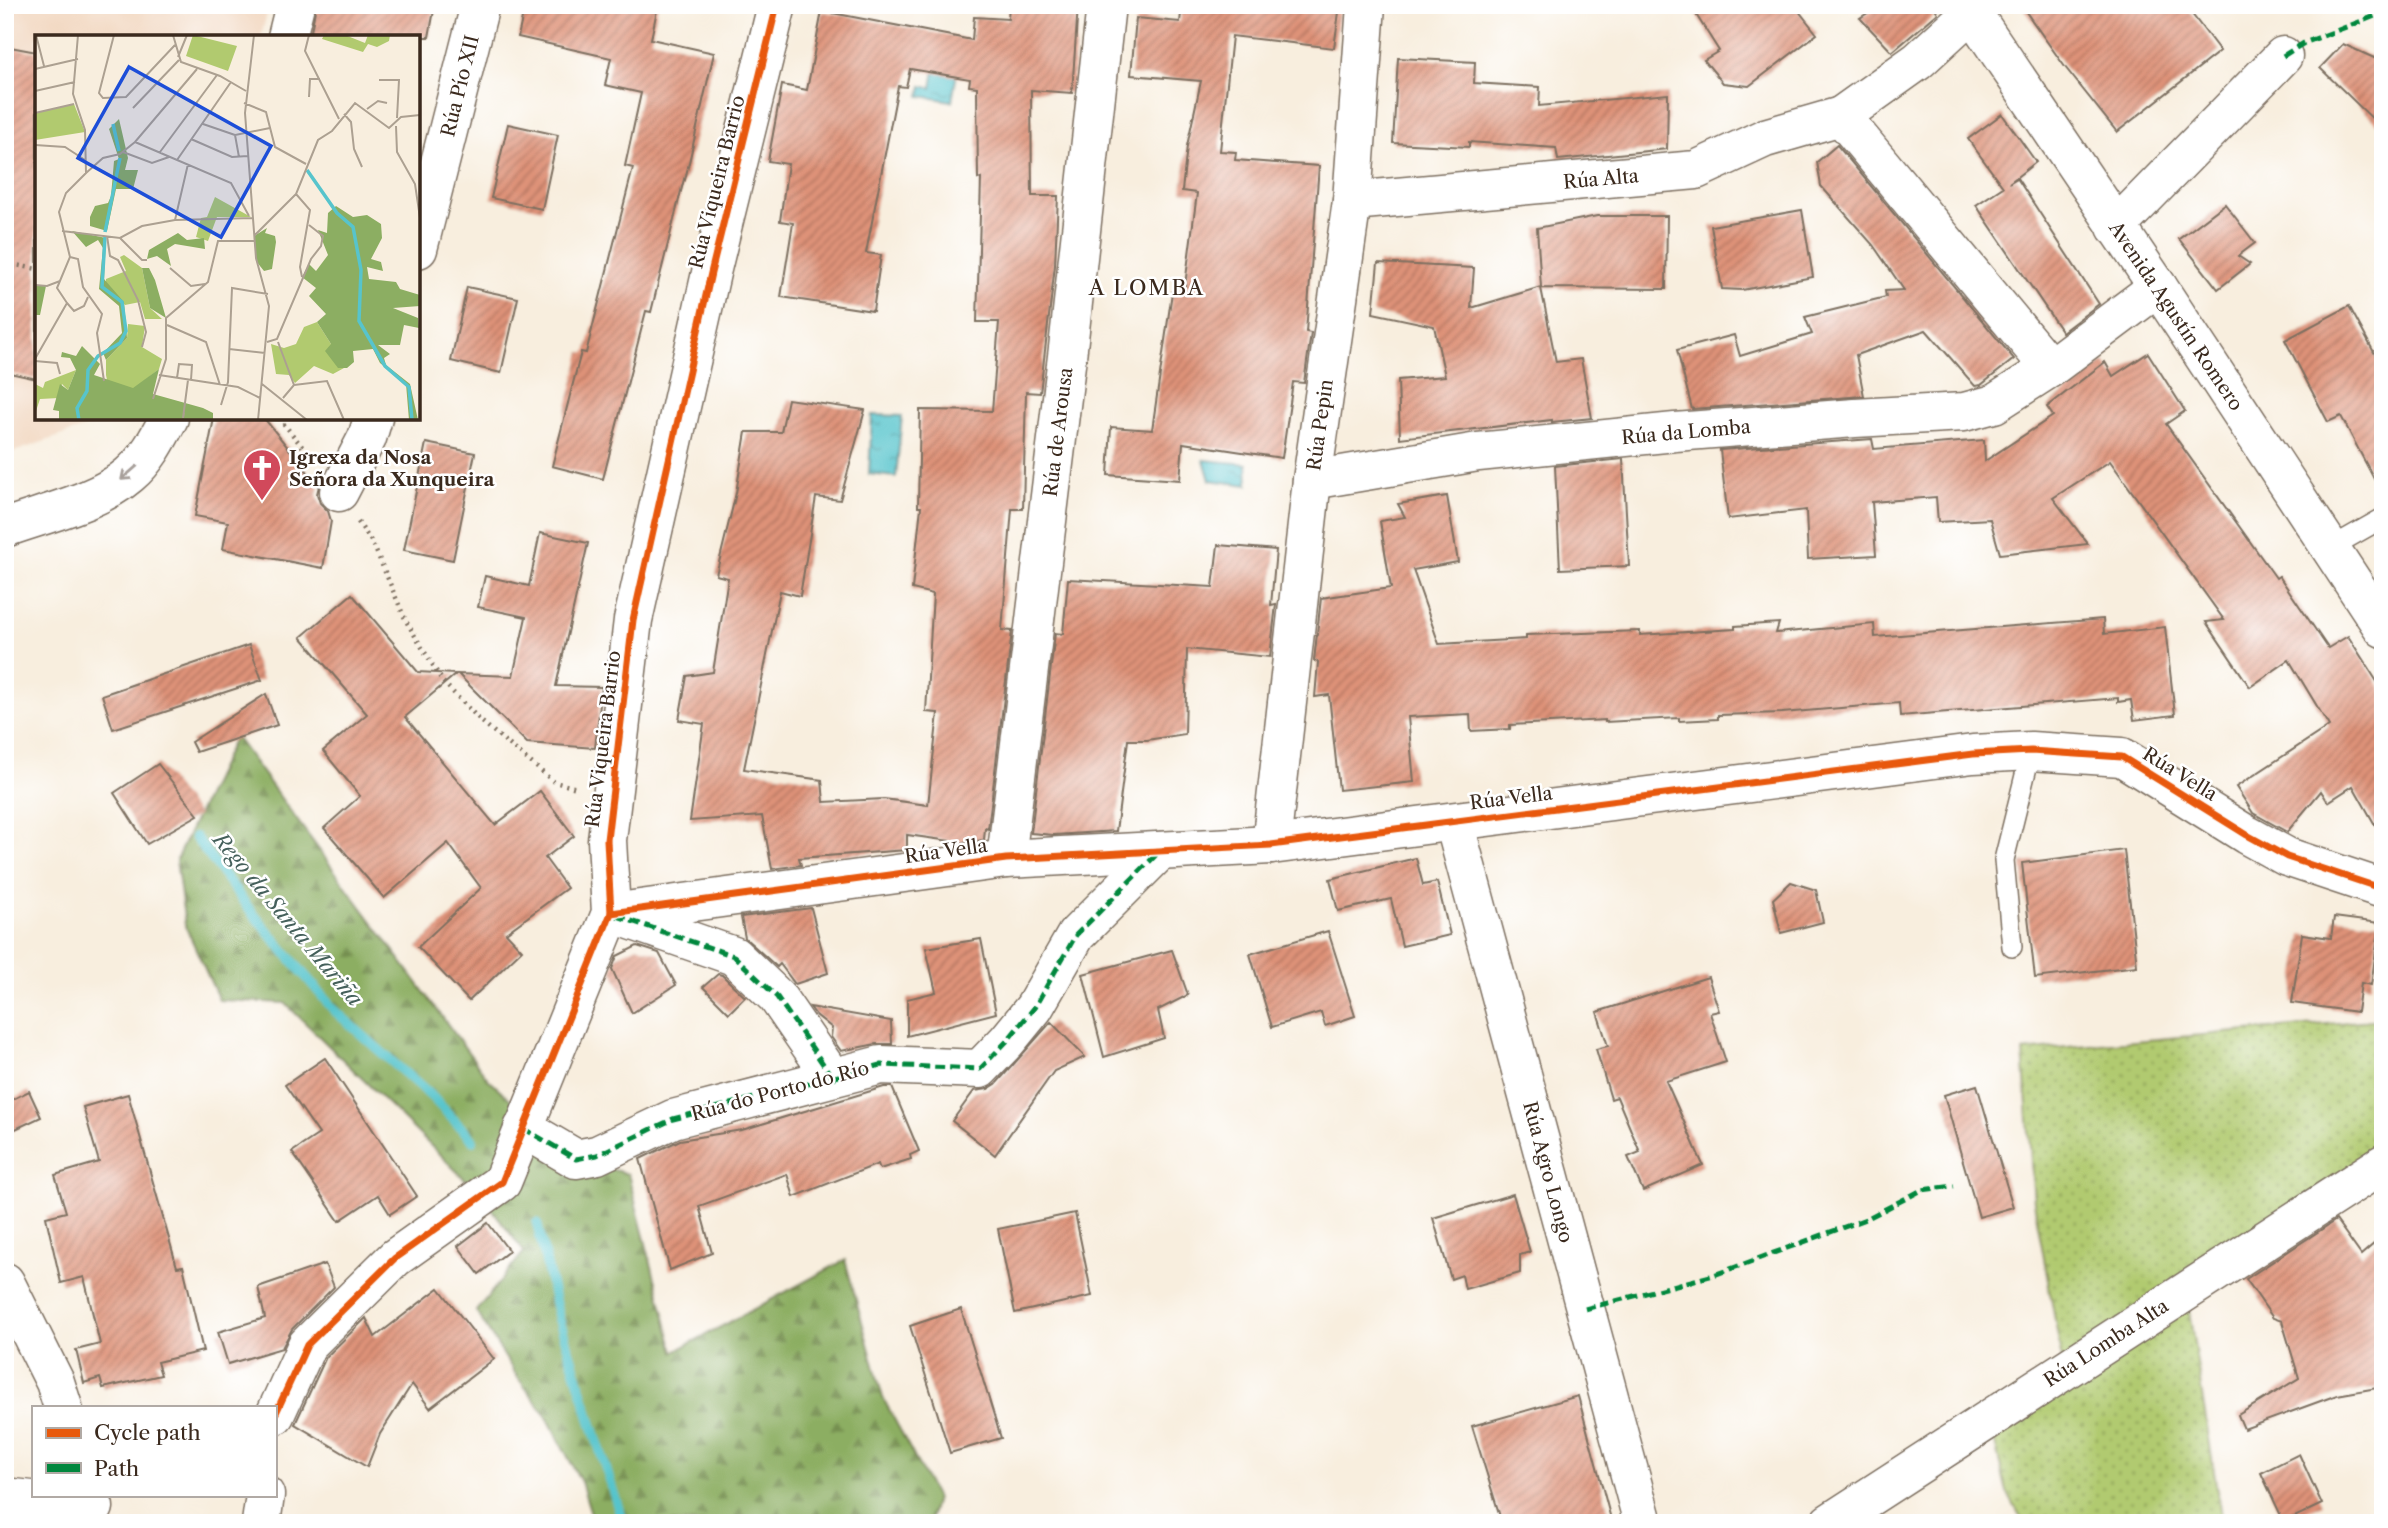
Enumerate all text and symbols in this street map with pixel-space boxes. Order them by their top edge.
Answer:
street label: Rúa Pío XII [436,33,484,139]
inset map [35,35,420,420]
street label: Rúa Viqueira Barrio [684,93,750,271]
street label: Rúa Alta [1562,164,1640,194]
street label: Avenida Agustín Romero [2104,216,2248,415]
district label: A LOMBA [1088,275,1205,300]
street label: Rúa de Arousa [1039,366,1077,498]
street label: Rúa Pepin [1302,378,1338,472]
street label: Rúa da Lomba [1620,415,1752,449]
place label: Igrexa da Nosa Señora da Xunqueira [289,446,496,491]
church icon: Igrexa da Nosa Señora da Xunqueira [241,447,283,502]
one-way arrow [120,465,138,481]
street label: Rúa Viqueira Barrio [581,649,625,829]
street label: Rúa Vella [2139,742,2221,806]
street label: Rúa Vella [1468,782,1554,814]
water label: Rego da Santa Mariña [207,826,368,1011]
street label: Rúa Vella [903,834,989,868]
street label: Rúa do Porto do Río [689,1056,871,1126]
street label: Rúa Agro Longo [1518,1099,1578,1245]
street label: Rúa Lomba Alta [2039,1294,2173,1392]
legend [32,1406,276,1496]
text: Cycle path [94,1420,201,1445]
text: Path [94,1456,139,1481]

